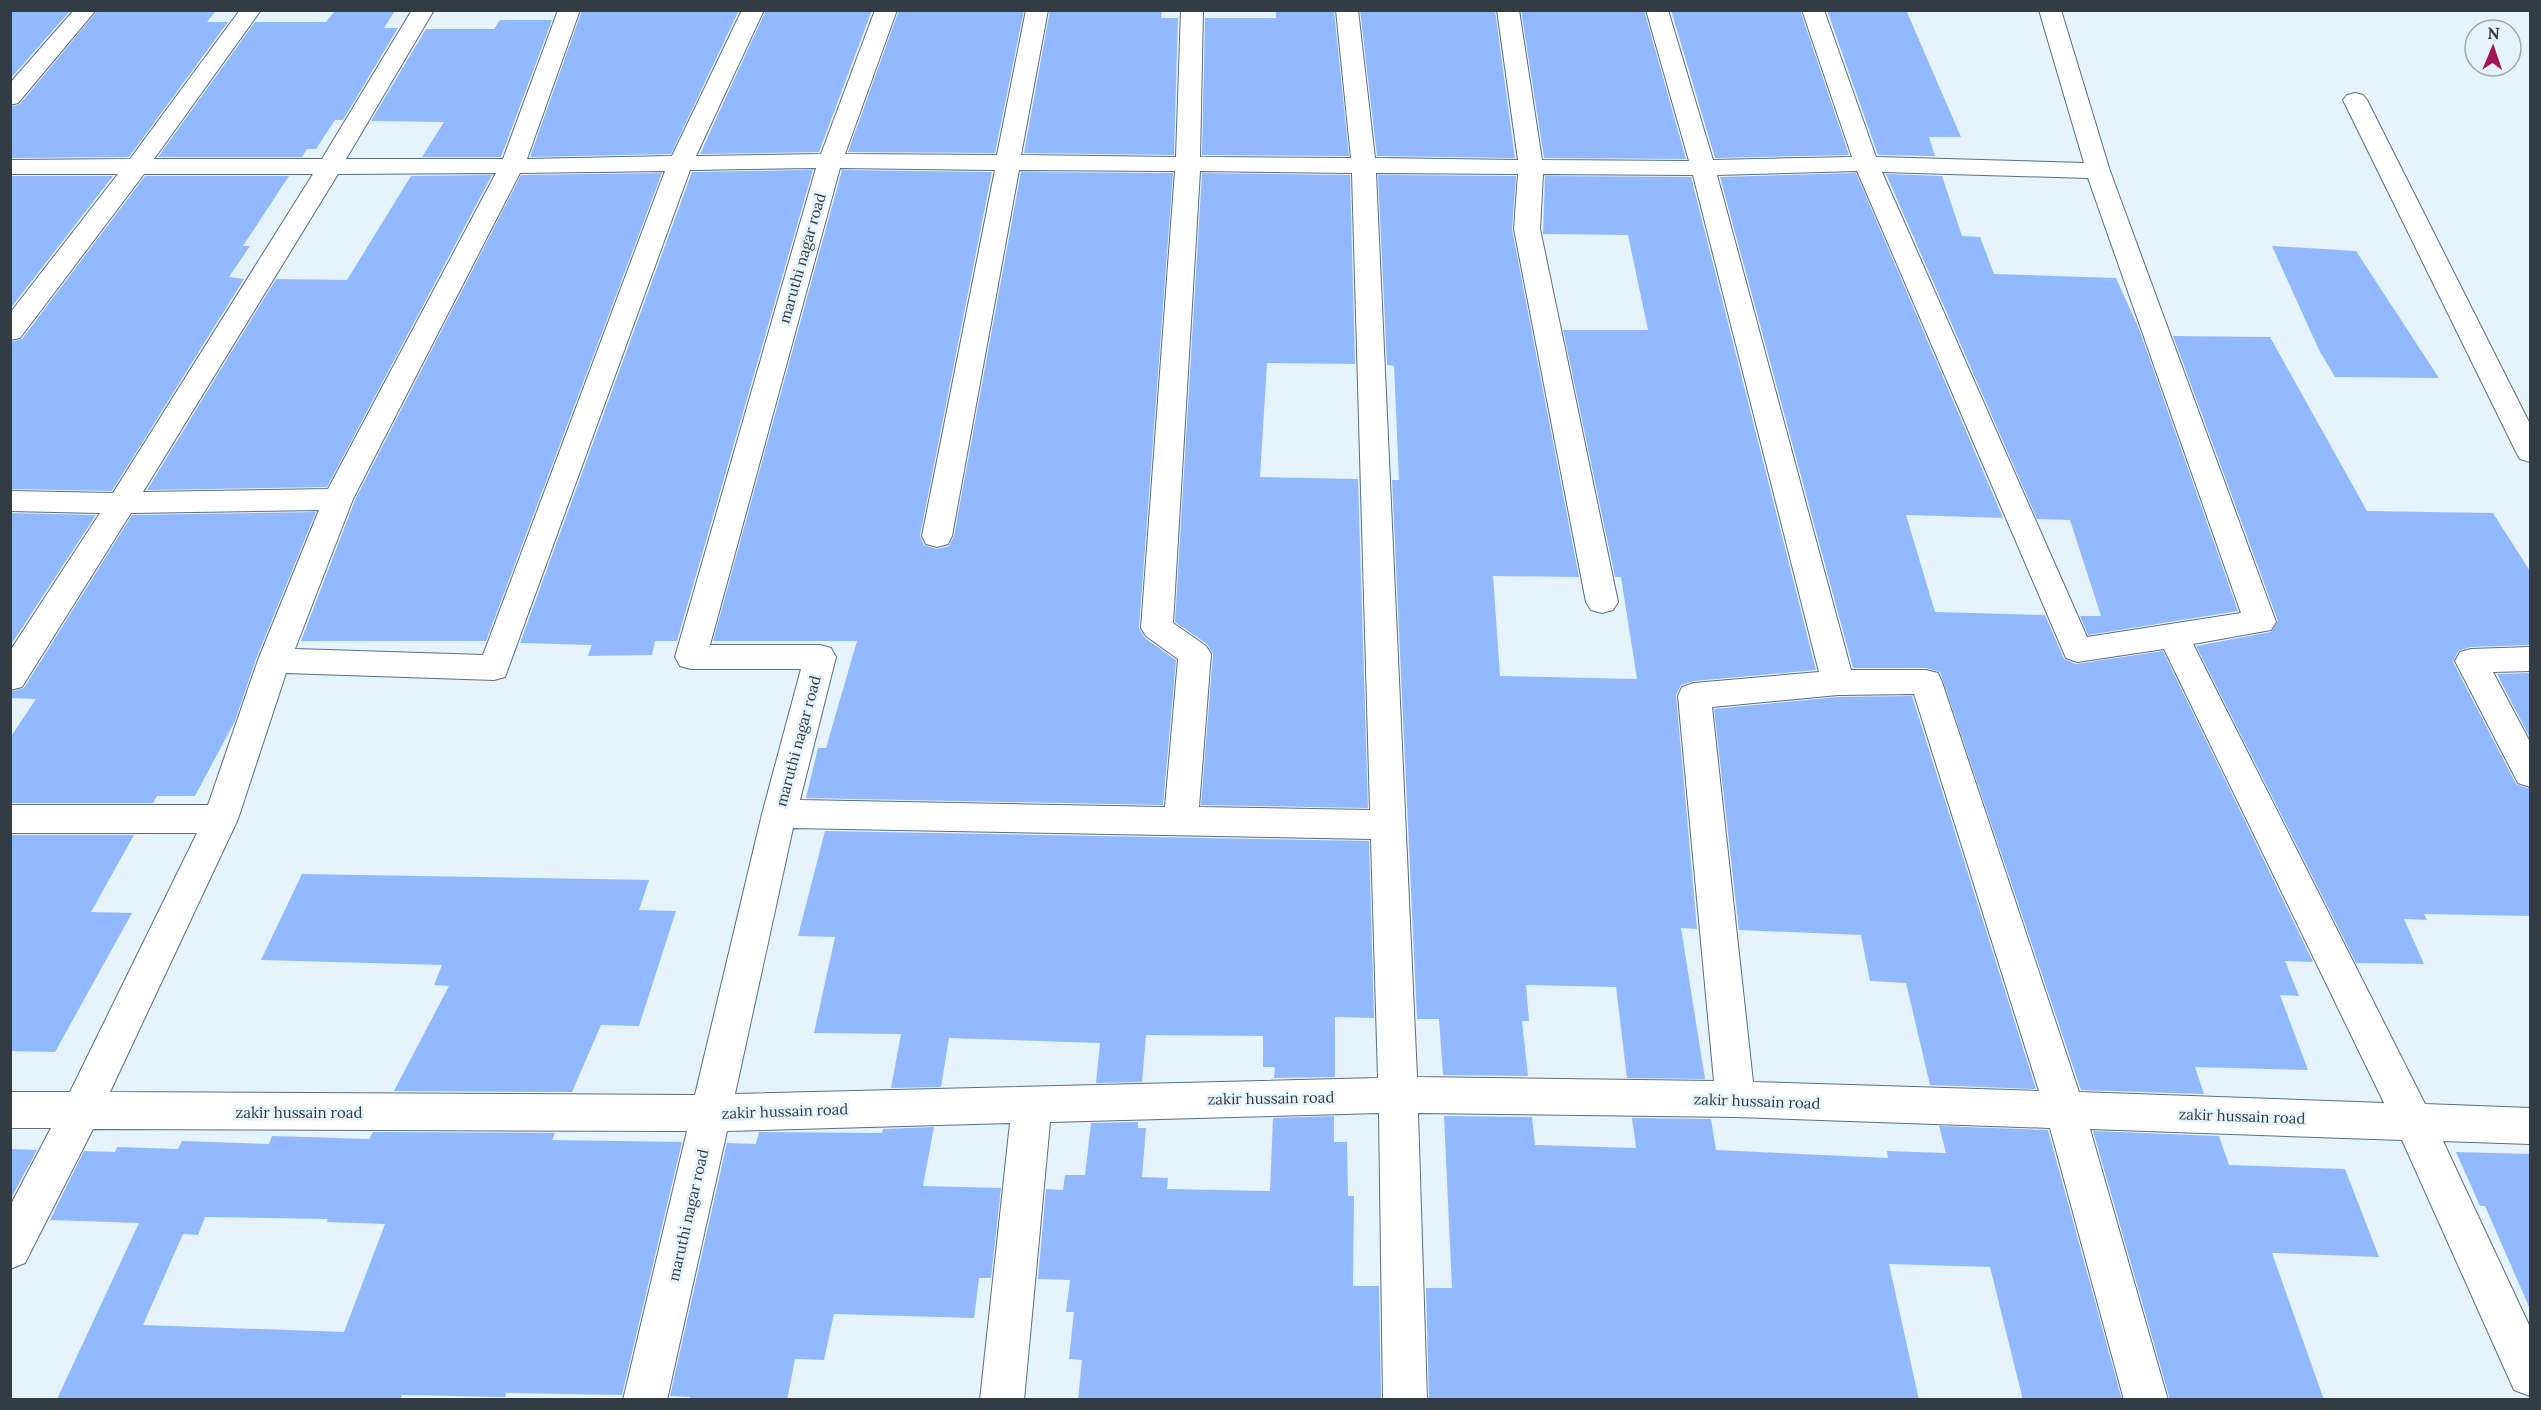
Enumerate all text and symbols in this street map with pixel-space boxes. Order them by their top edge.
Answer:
north arrow [2463,18,2523,78]
text: N [2487,23,2500,43]
street label: maruthi nagar road [774,191,830,325]
street label: maruthi nagar road [771,673,825,809]
street label: zakir hussain road [1207,1087,1335,1109]
street label: zakir hussain road [1693,1089,1821,1113]
street label: zakir hussain road [721,1099,849,1123]
street label: zakir hussain road [236,1103,362,1122]
street label: zakir hussain road [2178,1104,2306,1128]
street label: maruthi nagar road [664,1147,712,1283]

